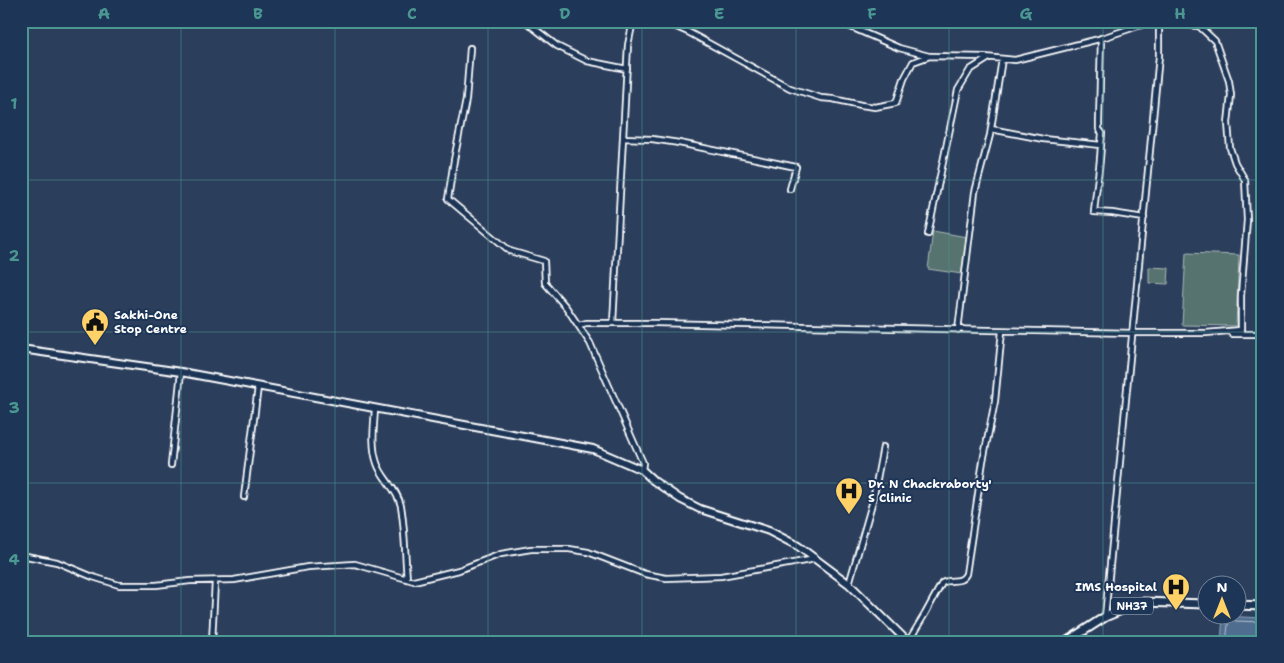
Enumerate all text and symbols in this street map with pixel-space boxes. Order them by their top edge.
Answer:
text: A [98,3,110,24]
text: B [253,3,263,24]
text: C [407,3,417,24]
text: D [559,3,571,24]
text: E [714,3,724,24]
text: F [867,3,877,24]
text: G [1020,3,1033,24]
text: H [1174,3,1186,24]
text: 1 [10,93,18,114]
text: 2 [8,245,20,266]
public building icon: Sakhi-One Stop Centre [80,307,110,346]
place label: Sakhi-One Stop Centre [114,307,187,337]
text: 3 [8,397,20,418]
hospital icon: Dr. N Chackraborty' S Clinic [834,476,864,515]
place label: Dr. N Chackraborty' S Clinic [868,476,992,506]
text: 4 [8,549,20,570]
hospital icon: IMS Hospital [1161,572,1191,611]
north arrow [1196,576,1246,626]
text: N [1216,578,1228,596]
place label: IMS Hospital [1075,579,1157,595]
road number: NH37 [1111,598,1153,614]

